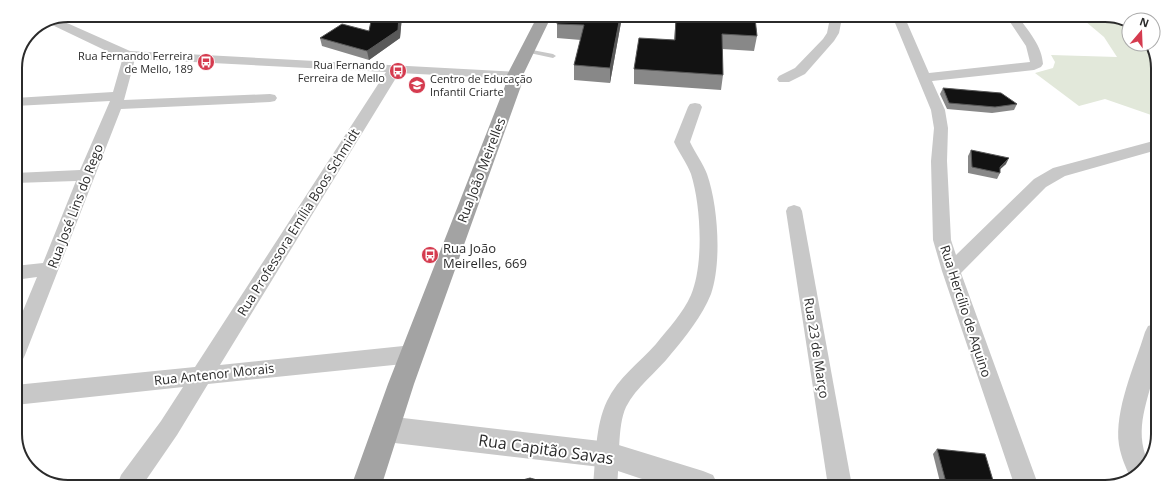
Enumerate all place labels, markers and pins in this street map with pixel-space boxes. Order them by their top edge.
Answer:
place label: Rua Fernando Ferreira de Mello, 189 [78,48,193,76]
bus stop icon: Rua Fernando Ferreira de Mello, 189 [196,52,216,72]
place label: Rua Fernando Ferreira de Mello [298,57,385,85]
bus stop icon: Rua Fernando Ferreira de Mello [388,61,408,81]
place label: Centro de Educação Infantil Criarte [430,71,533,99]
school or university icon: Centro de Educação Infantil Criarte [407,75,427,95]
place label: Rua João Meirelles, 669 [443,239,527,272]
bus stop icon: Rua João Meirelles, 669 [420,245,440,265]

